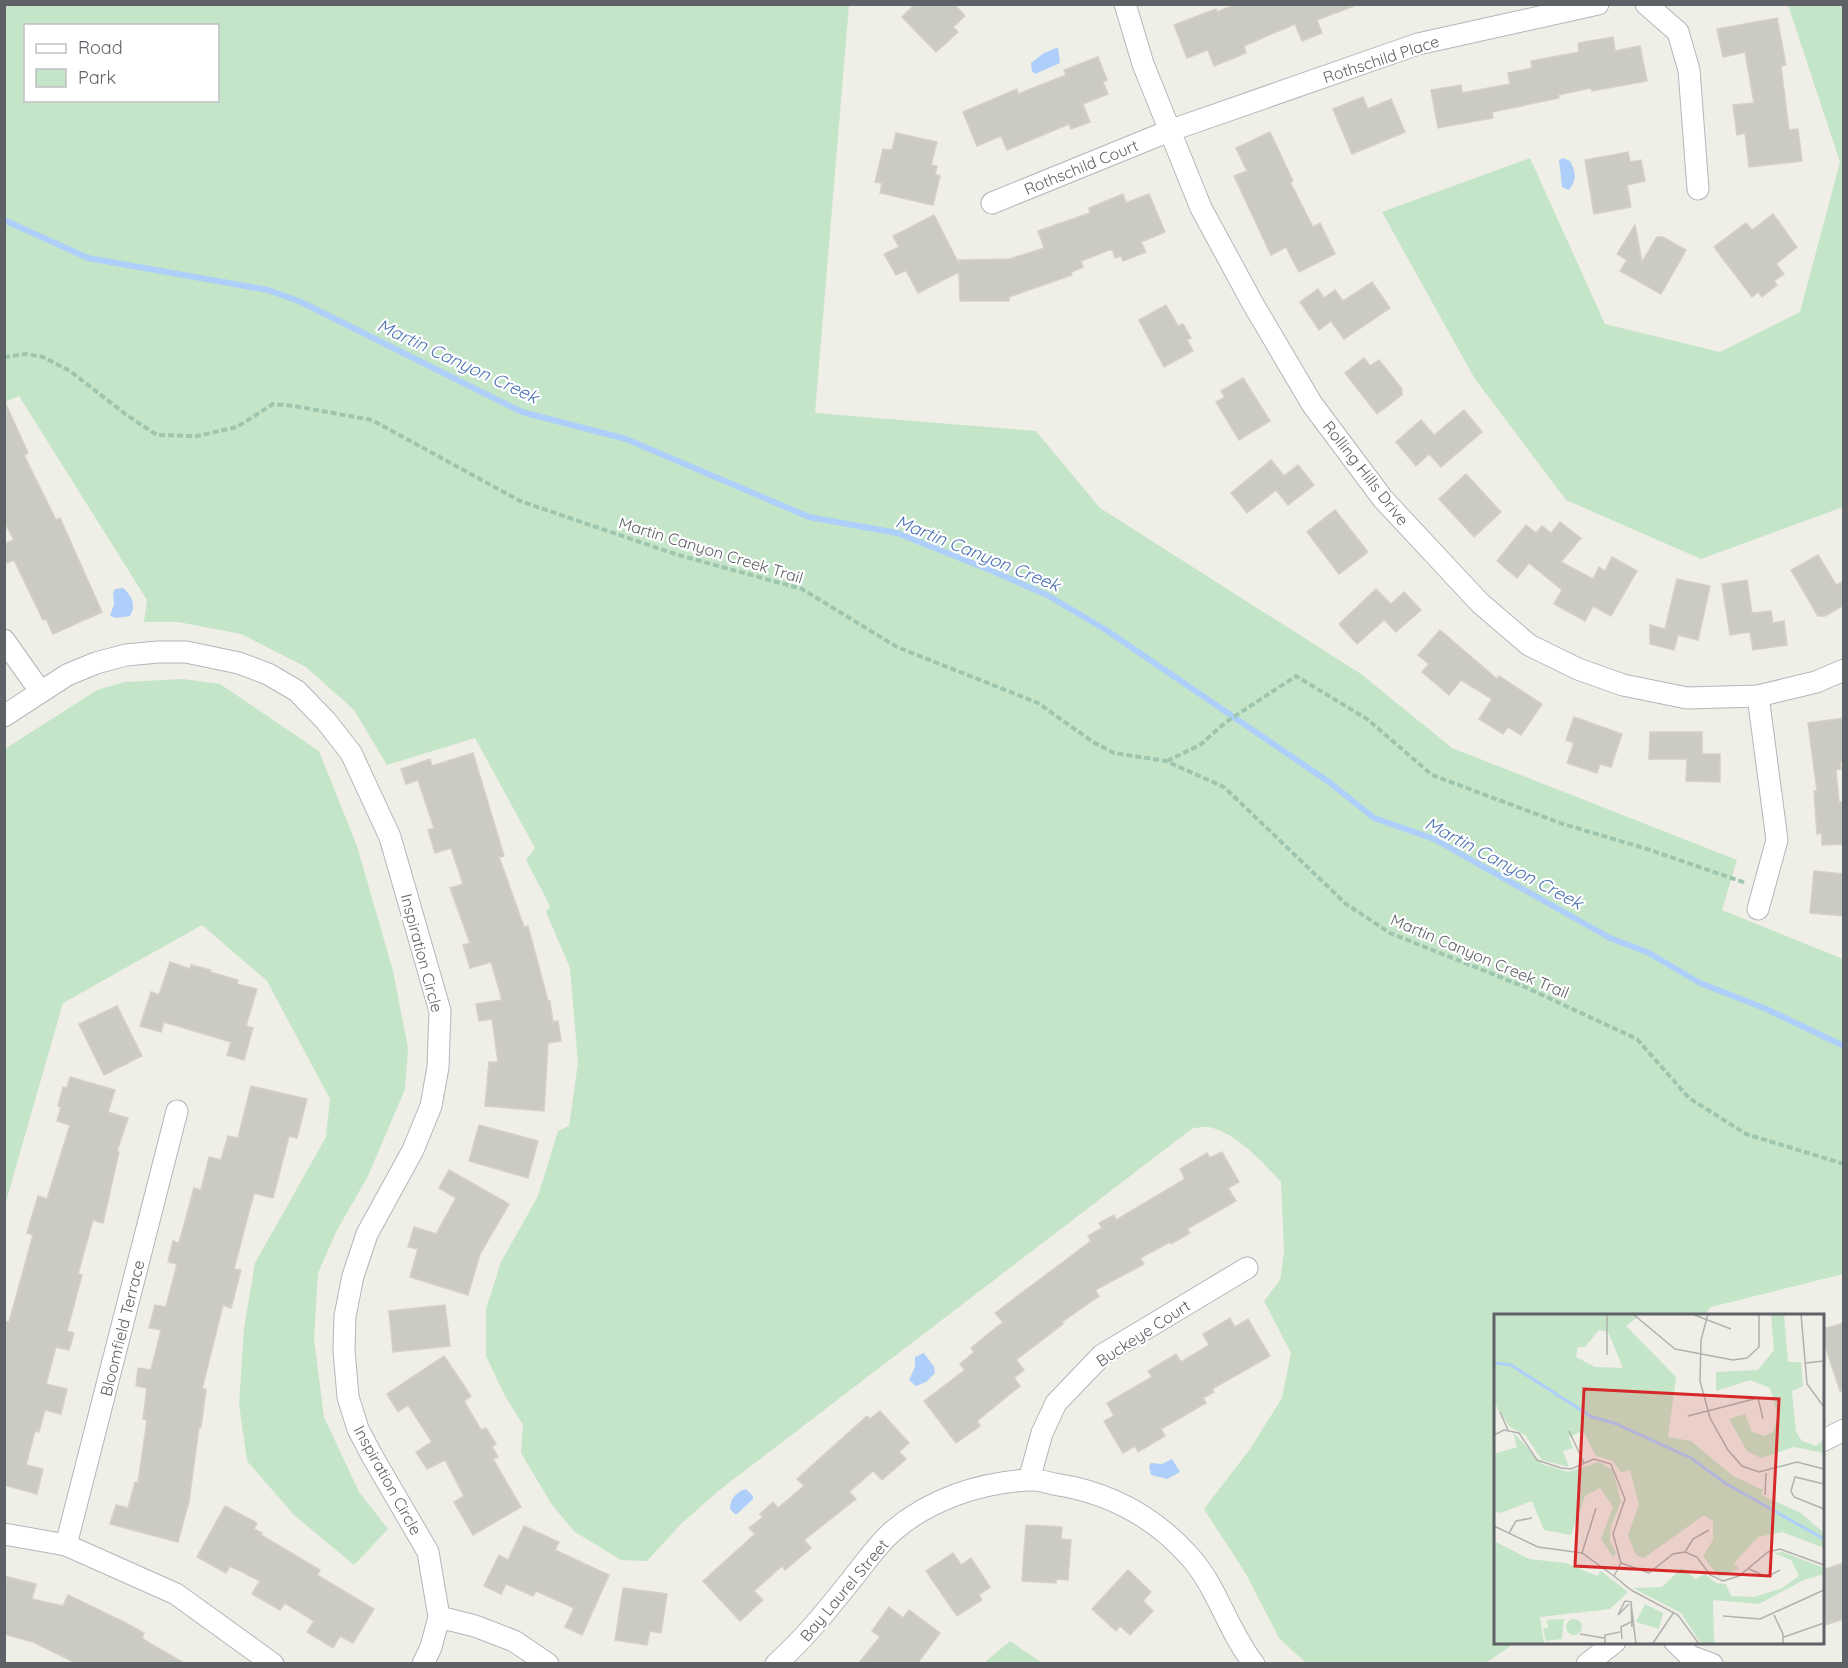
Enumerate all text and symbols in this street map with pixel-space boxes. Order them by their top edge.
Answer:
legend [24,24,219,102]
street label: Rothschild Place [1320,31,1442,87]
text: Road [78,36,123,59]
text: Park [78,66,116,89]
street label: Rothschild Court [1021,135,1141,199]
water label: Martin Canyon Creek [374,313,544,409]
street label: Rolling Hills Drive [1319,417,1413,529]
water label: Martin Canyon Creek [892,509,1065,597]
street label: Martin Canyon Creek Trail [616,512,806,588]
water label: Martin Canyon Creek [1421,812,1588,915]
street label: Inspiration Circle [397,891,447,1015]
street label: Martin Canyon Creek Trail [1388,909,1572,1003]
street label: Bloomfield Terrace [95,1258,149,1398]
street label: Buckeye Court [1092,1295,1194,1371]
inset map [1494,1314,1824,1644]
street label: Inspiration Circle [350,1422,426,1538]
street label: Bay Laurel Street [795,1535,893,1645]

